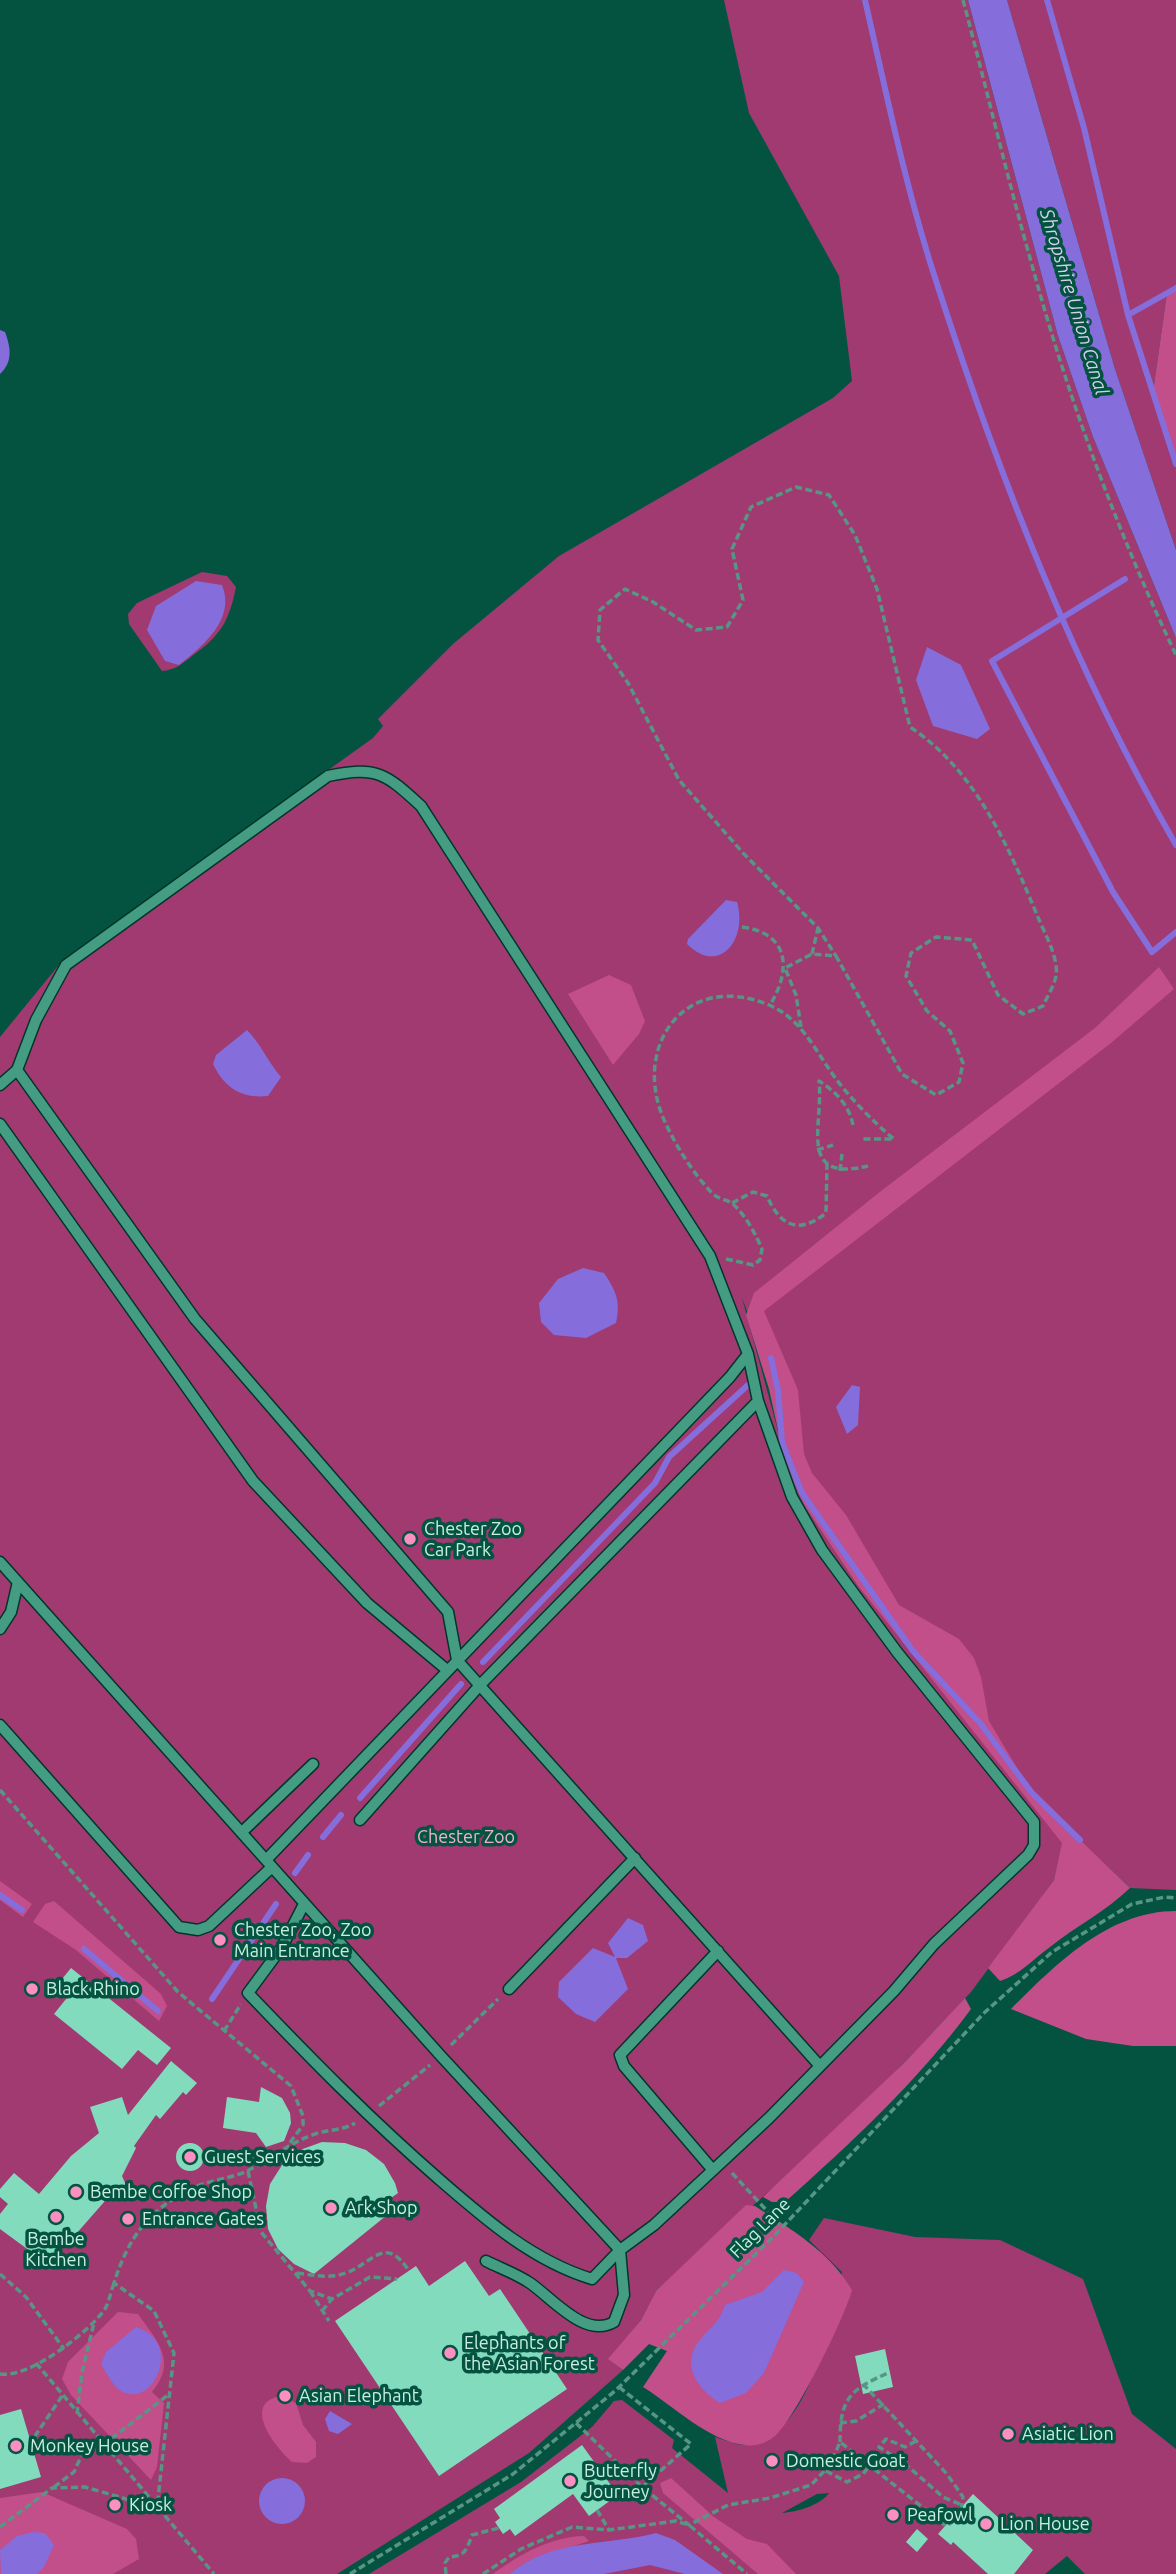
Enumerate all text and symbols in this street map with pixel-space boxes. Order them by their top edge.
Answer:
water label: Shropshire Union Canal [1035,206,1113,398]
place label: Chester Zoo Car Park [424,1518,522,1560]
marker: Chester Zoo Car Park [402,1531,418,1547]
park label: Chester Zoo [417,1826,515,1848]
place label: Chester Zoo, Zoo Main Entrance [234,1919,372,1962]
marker: Chester Zoo, Zoo Main Entrance [212,1932,228,1948]
place label: Black Rhino [46,1978,140,2000]
marker: Black Rhino [24,1981,40,1997]
place label: Guest Services [204,2146,321,2168]
marker: Guest Services [182,2149,198,2165]
place label: Bembe Coffoe Shop [90,2181,252,2203]
marker: Bembe Coffoe Shop [68,2184,84,2200]
street label: Flag Lane [725,2193,795,2263]
place label: Ark Shop [345,2197,418,2219]
marker: Ark Shop [323,2200,339,2216]
place label: Entrance Gates [142,2208,264,2230]
marker: Bembe Kitchen [48,2209,64,2225]
marker: Entrance Gates [120,2211,136,2227]
place label: Bembe Kitchen [25,2228,87,2270]
place label: Elephants of the Asian Forest [464,2332,595,2374]
marker: Elephants of the Asian Forest [442,2345,458,2361]
place label: Asian Elephant [299,2385,419,2407]
marker: Asian Elephant [277,2388,293,2404]
place label: Asiatic Lion [1022,2423,1114,2445]
marker: Asiatic Lion [1000,2426,1016,2442]
place label: Monkey House [30,2435,149,2457]
marker: Monkey House [8,2438,24,2454]
place label: Domestic Goat [786,2450,905,2472]
marker: Domestic Goat [764,2453,780,2469]
place label: Butterfly Journey [584,2460,657,2502]
marker: Butterfly Journey [562,2473,578,2489]
place label: Kiosk [129,2494,172,2516]
marker: Kiosk [107,2497,123,2513]
place label: Peafowl [907,2504,973,2526]
marker: Peafowl [885,2507,901,2523]
place label: Lion House [1000,2513,1090,2535]
marker: Lion House [978,2516,994,2532]

